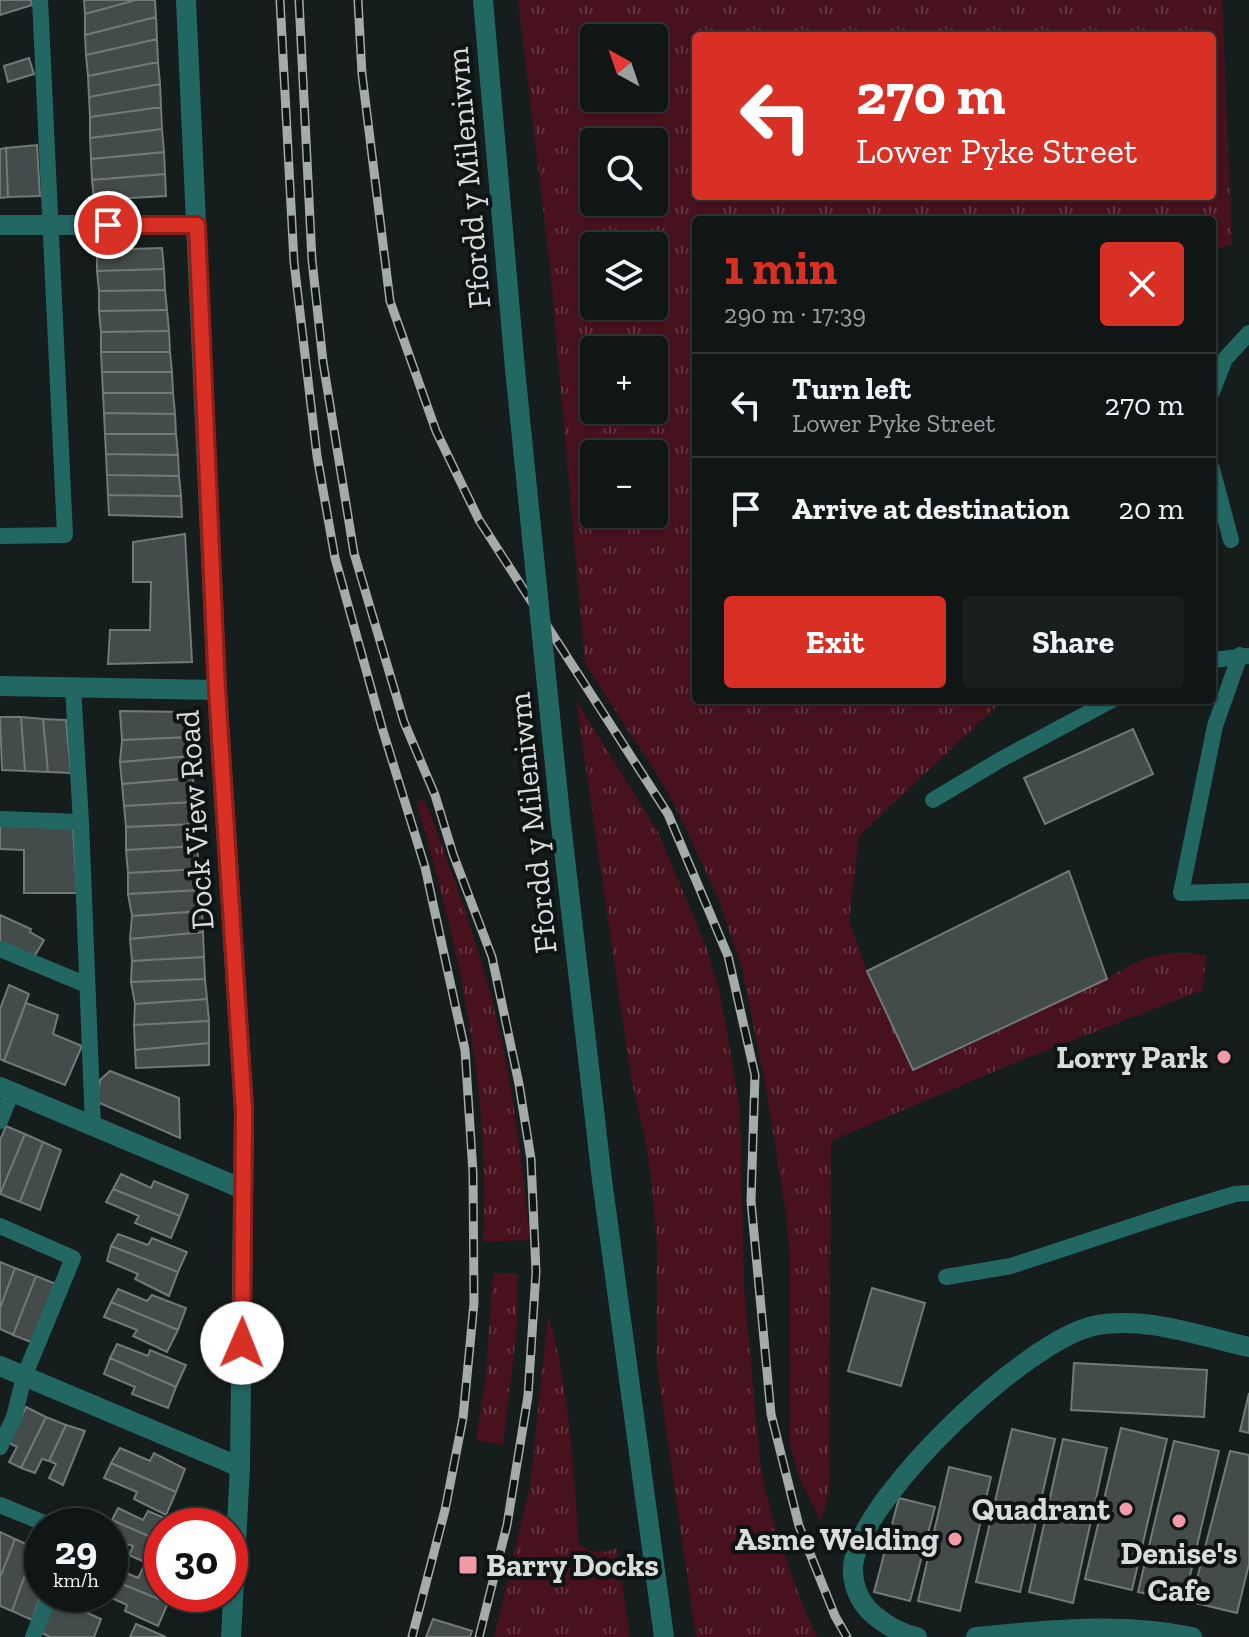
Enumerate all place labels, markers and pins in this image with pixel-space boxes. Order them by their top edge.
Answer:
pin [74,191,142,259]
place label: Lorry Park [1056,1038,1208,1076]
marker: Lorry Park [1215,1048,1233,1066]
place label: Quadrant [972,1490,1110,1528]
marker: Quadrant [1117,1500,1135,1518]
marker: Denise's Cafe [1170,1512,1188,1530]
place label: Asme Welding [735,1520,939,1558]
marker: Asme Welding [946,1530,964,1548]
place label: Denise's Cafe [1120,1534,1238,1609]
place label: Barry Docks [486,1546,659,1584]
marker: Barry Docks [457,1554,479,1576]

